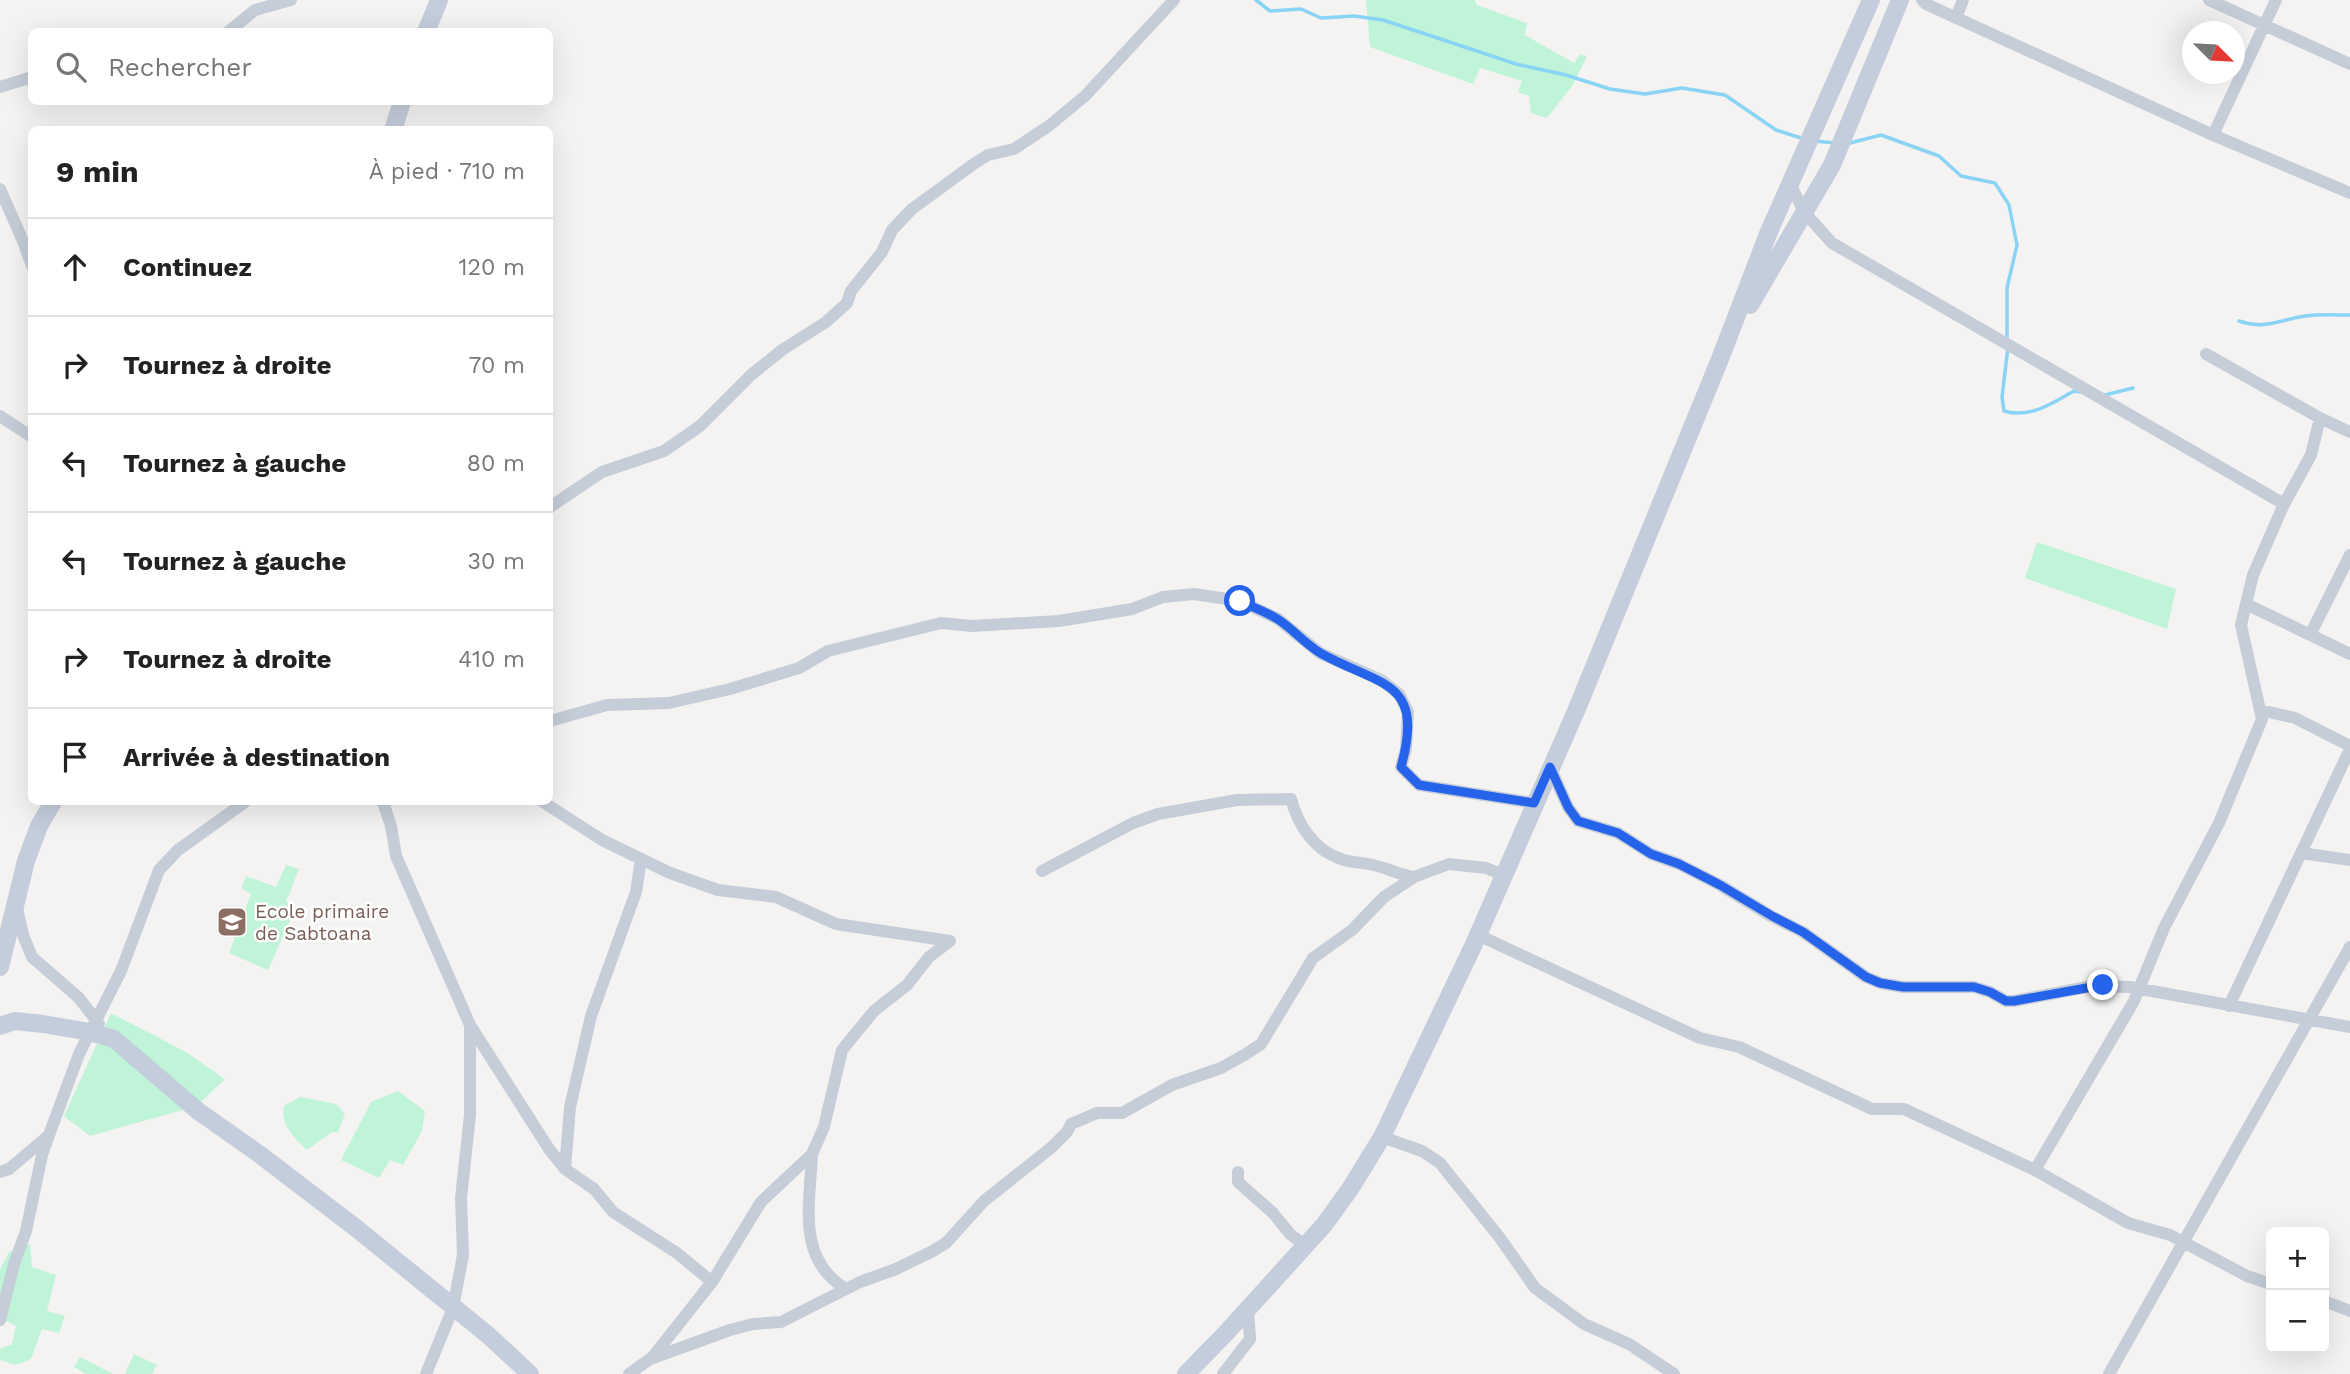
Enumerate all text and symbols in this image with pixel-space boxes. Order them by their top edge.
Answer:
north arrow [2182,21,2245,84]
search box [28,28,553,105]
icon: search [52,48,90,86]
text: Rechercher [108,52,252,82]
text: 9 min [56,154,139,189]
text: À pied · 710 m [369,158,525,185]
icon: ahead [56,248,94,286]
text: Continuez [123,252,252,282]
text: 120 m [459,254,525,281]
icon: right [56,346,94,384]
text: Tournez à droite [123,350,332,380]
text: 70 m [468,352,525,379]
icon: left [56,444,94,482]
text: Tournez à gauche [123,448,346,478]
text: 80 m [467,450,525,477]
icon: left [56,542,94,580]
text: Tournez à gauche [123,546,346,576]
text: 30 m [468,548,525,575]
route start [1224,585,1255,616]
icon: right [56,640,94,678]
text: Tournez à droite [123,644,332,674]
text: 410 m [458,646,525,673]
icon: arrive [56,738,94,776]
text: Arrivée à destination [123,742,390,772]
place label: Ecole primaire de Sabtoana [255,900,389,945]
school or university icon: Ecole primaire de Sabtoana [215,905,249,939]
route end [2087,969,2118,1000]
map controls [2266,1227,2329,1353]
button: + [2266,1227,2329,1290]
button: − [2266,1290,2329,1353]

